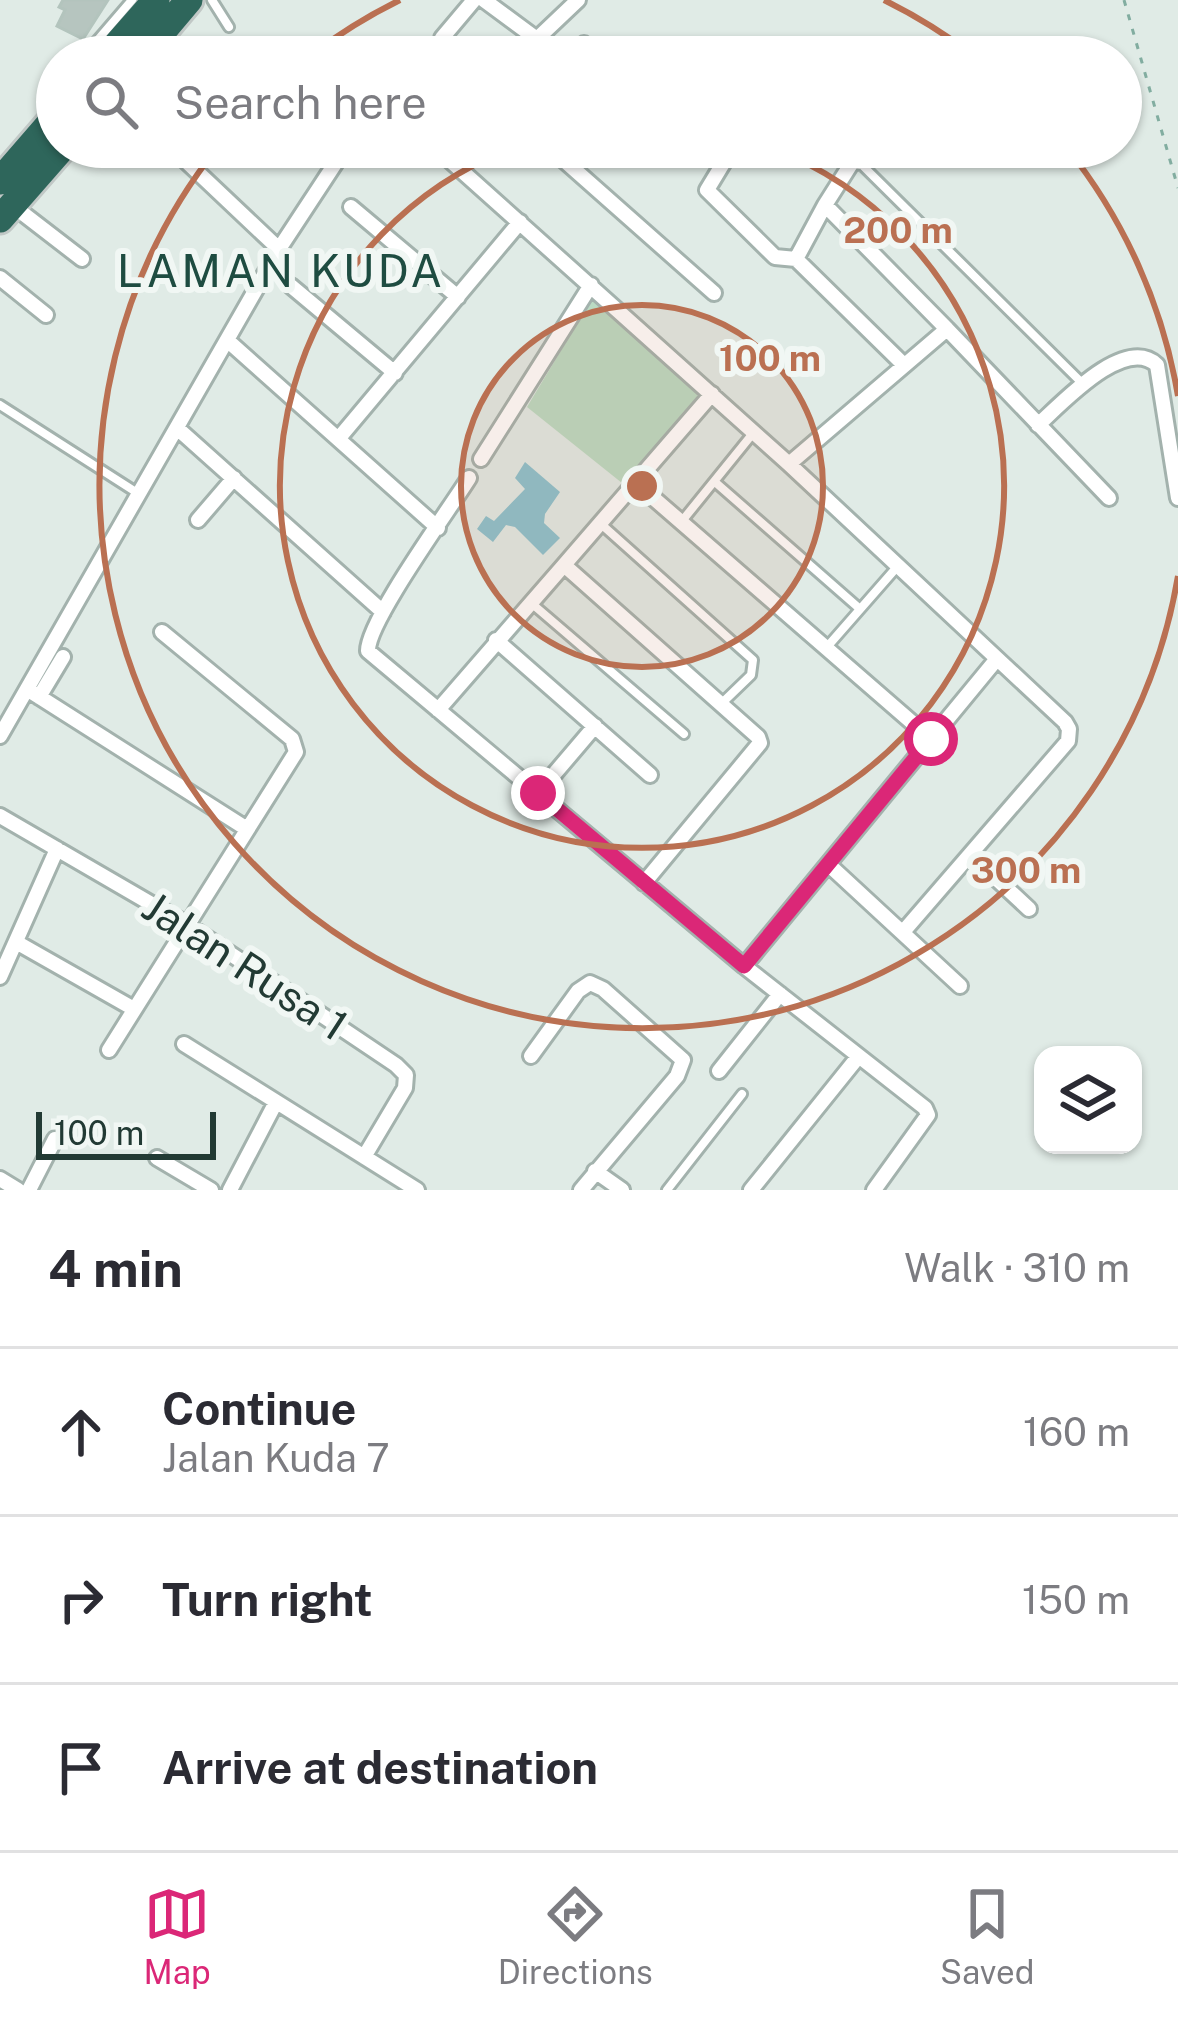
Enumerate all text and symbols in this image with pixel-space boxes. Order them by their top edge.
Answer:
search box [36,36,1142,168]
icon: search [78,69,144,135]
text: Search here [174,76,427,129]
text: 200 m [843,209,953,251]
district label: LAMAN KUDA [117,244,445,297]
text: 100 m [719,337,821,379]
centre of rings [621,465,663,507]
route start [904,712,958,766]
route end [511,766,565,820]
text: 300 m [971,849,1081,891]
street label: Jalan Rusa 1 [134,881,357,1050]
map controls [1034,1046,1142,1154]
button: layers [1034,1046,1142,1154]
scale bar [36,1106,216,1159]
text: 100 m [54,1114,144,1152]
text: 4 min [48,1239,183,1298]
text: Walk · 310 m [904,1245,1130,1291]
text: Continue [162,1382,356,1435]
icon: ahead [48,1399,114,1465]
text: 160 m [1023,1409,1130,1455]
text: Jalan Kuda 7 [162,1435,390,1481]
icon: right [48,1567,114,1633]
text: Turn right [162,1573,373,1626]
text: 150 m [1022,1577,1130,1623]
icon: arrive [48,1735,114,1801]
text: Arrive at destination [162,1741,598,1794]
tab: Map [144,1881,211,1991]
tab: Directions [498,1881,653,1991]
tab: Saved [940,1881,1034,1991]

